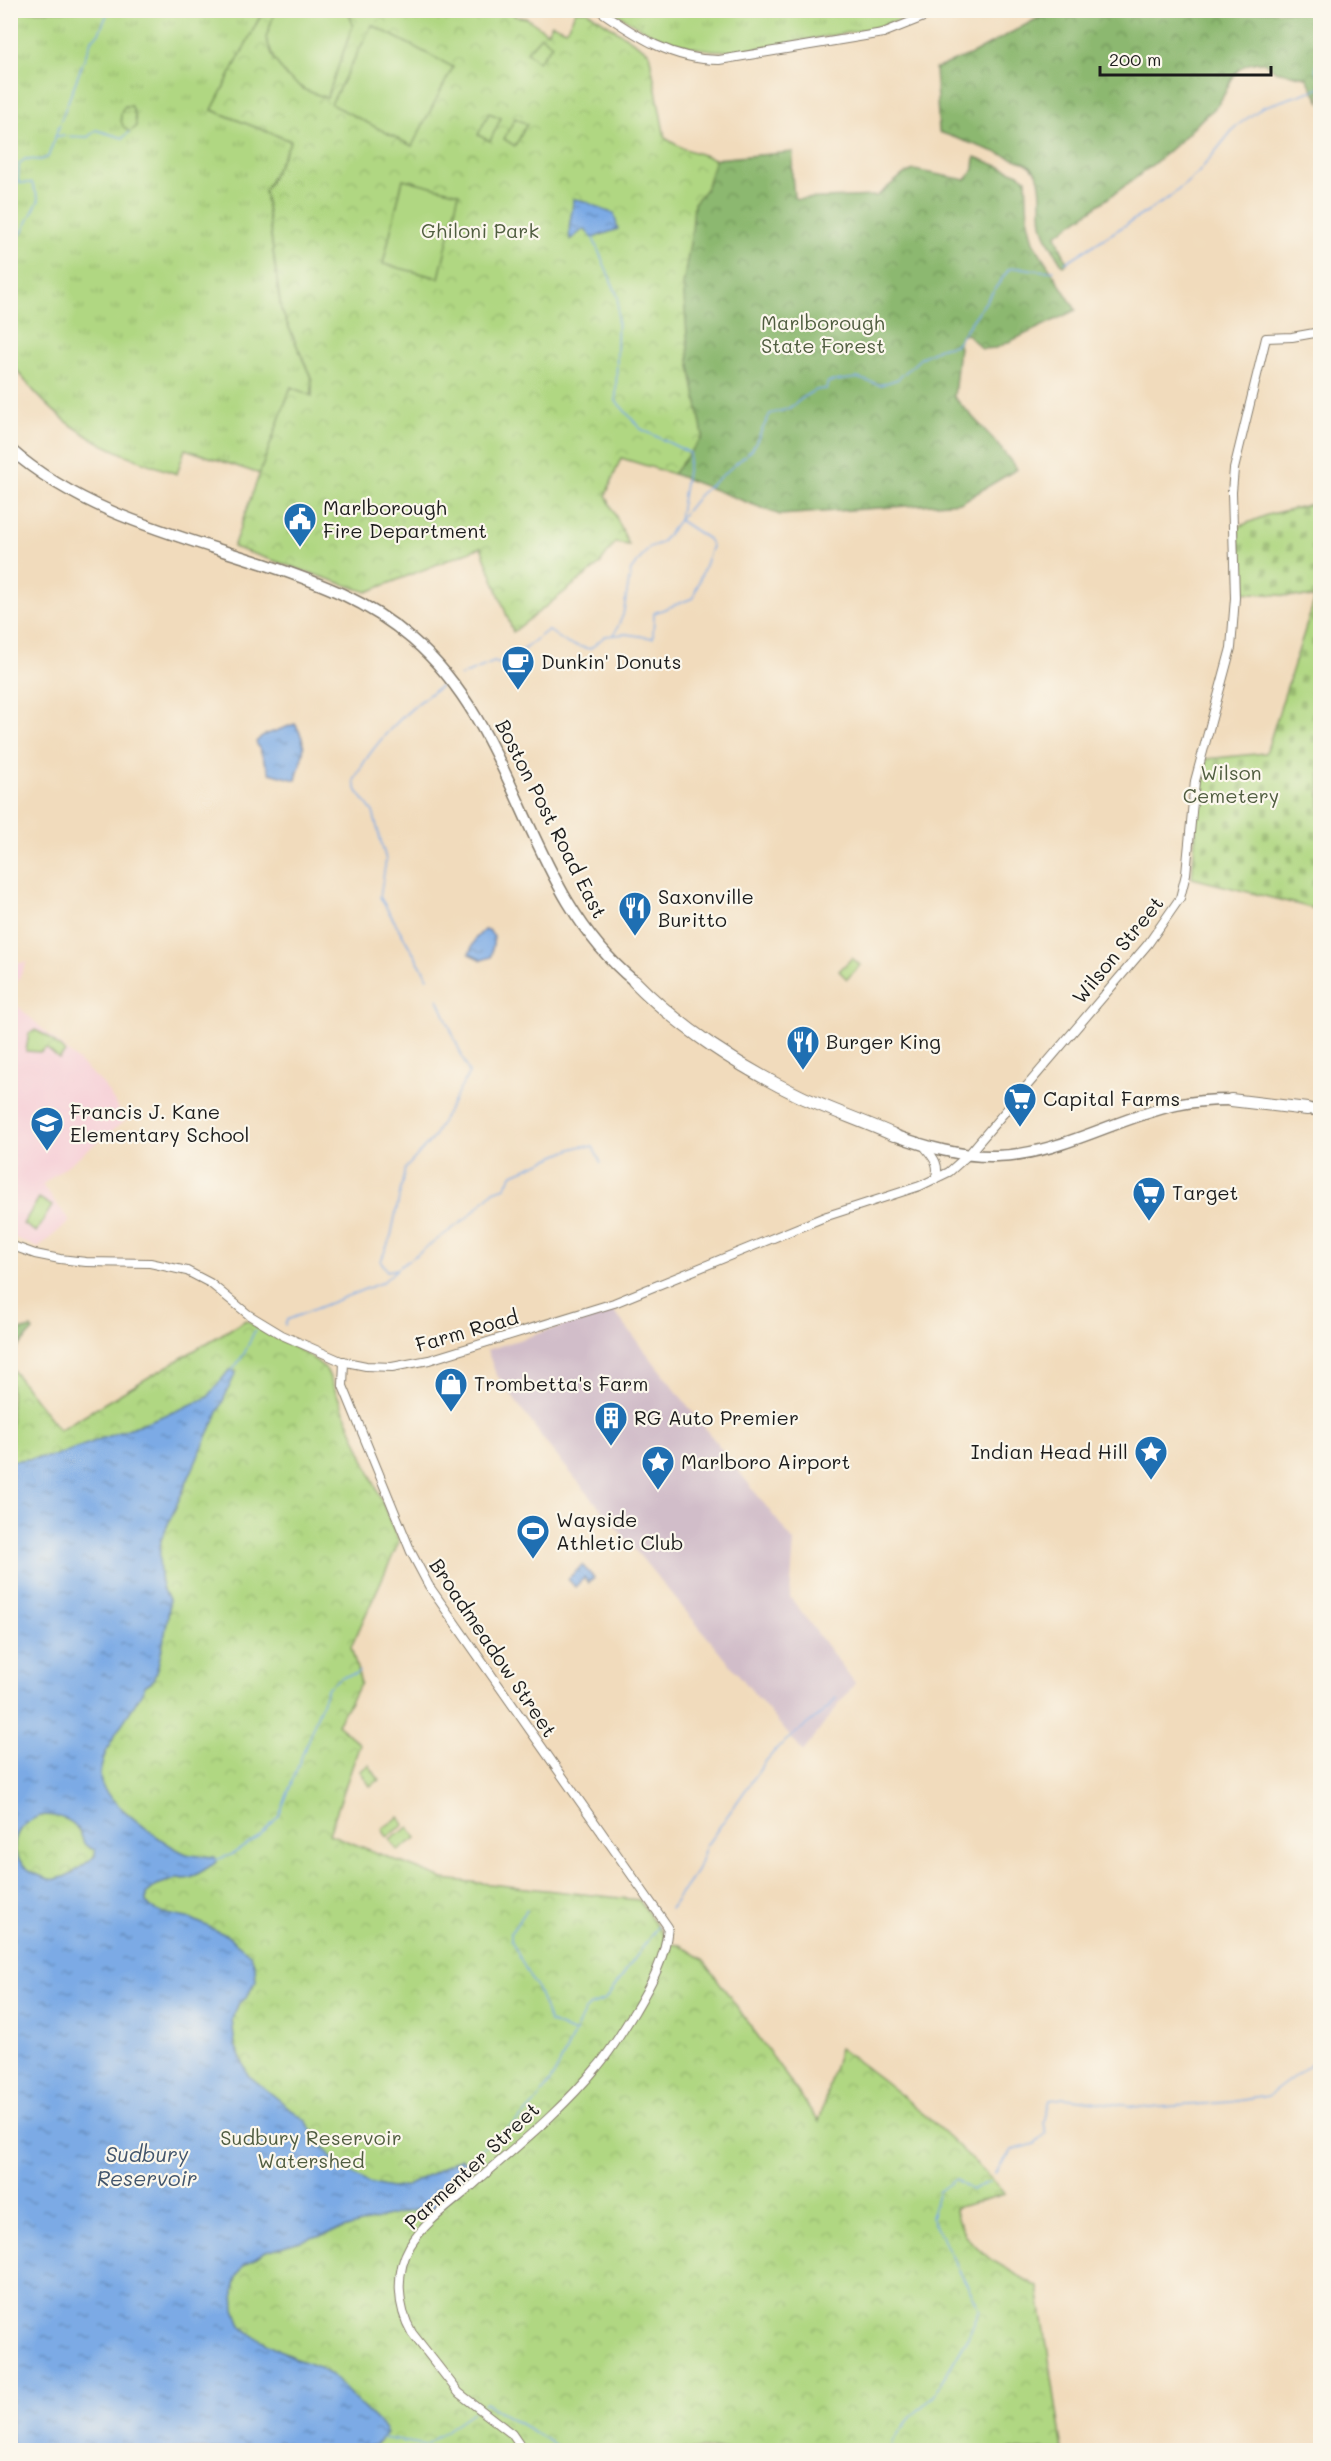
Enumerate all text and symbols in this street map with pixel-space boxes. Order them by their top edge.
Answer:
scale bar [1100,39,1271,77]
text: 200 m [1109,47,1161,71]
park label: Ghiloni Park [421,217,539,243]
park label: Marlborough State Forest [761,309,885,358]
place label: Marlborough Fire Department [323,494,487,543]
public building icon: Marlborough Fire Department [282,501,318,548]
cafe icon: Dunkin' Donuts [500,644,536,691]
place label: Dunkin' Donuts [541,648,682,674]
street label: Boston Post Road East [490,715,613,922]
park label: Wilson Cemetery [1183,759,1279,808]
place label: Saxonville Buritto [658,883,754,932]
restaurant icon: Saxonville Buritto [617,890,653,937]
street label: Wilson Street [1066,890,1169,1009]
restaurant icon: Burger King [785,1024,821,1071]
place label: Burger King [826,1028,941,1054]
supermarket icon: Capital Farms [1002,1081,1038,1128]
place label: Capital Farms [1043,1085,1180,1111]
place label: Francis J. Kane Elementary School [70,1098,249,1147]
school or university icon: Francis J. Kane Elementary School [29,1105,65,1152]
supermarket icon: Target [1131,1175,1167,1222]
place label: Target [1172,1179,1238,1205]
street label: Farm Road [412,1303,521,1357]
shop icon: Trombetta's Farm [433,1366,469,1413]
place label: Trombetta's Farm [474,1370,648,1396]
building icon: RG Auto Premier [593,1400,629,1447]
place label: RG Auto Premier [634,1404,799,1430]
place icon: Indian Head Hill [1133,1434,1169,1481]
place label: Indian Head Hill [971,1438,1128,1464]
place icon: Marlboro Airport [640,1444,676,1491]
place label: Marlboro Airport [681,1448,850,1474]
place label: Wayside Athletic Club [556,1506,683,1555]
sports icon: Wayside Athletic Club [515,1513,551,1560]
street label: Broadmeadow Street [424,1553,563,1742]
street label: Parmenter Street [398,2096,544,2235]
park label: Sudbury Reservoir Watershed [220,2124,402,2173]
water label: Sudbury Reservoir [97,2140,197,2191]

